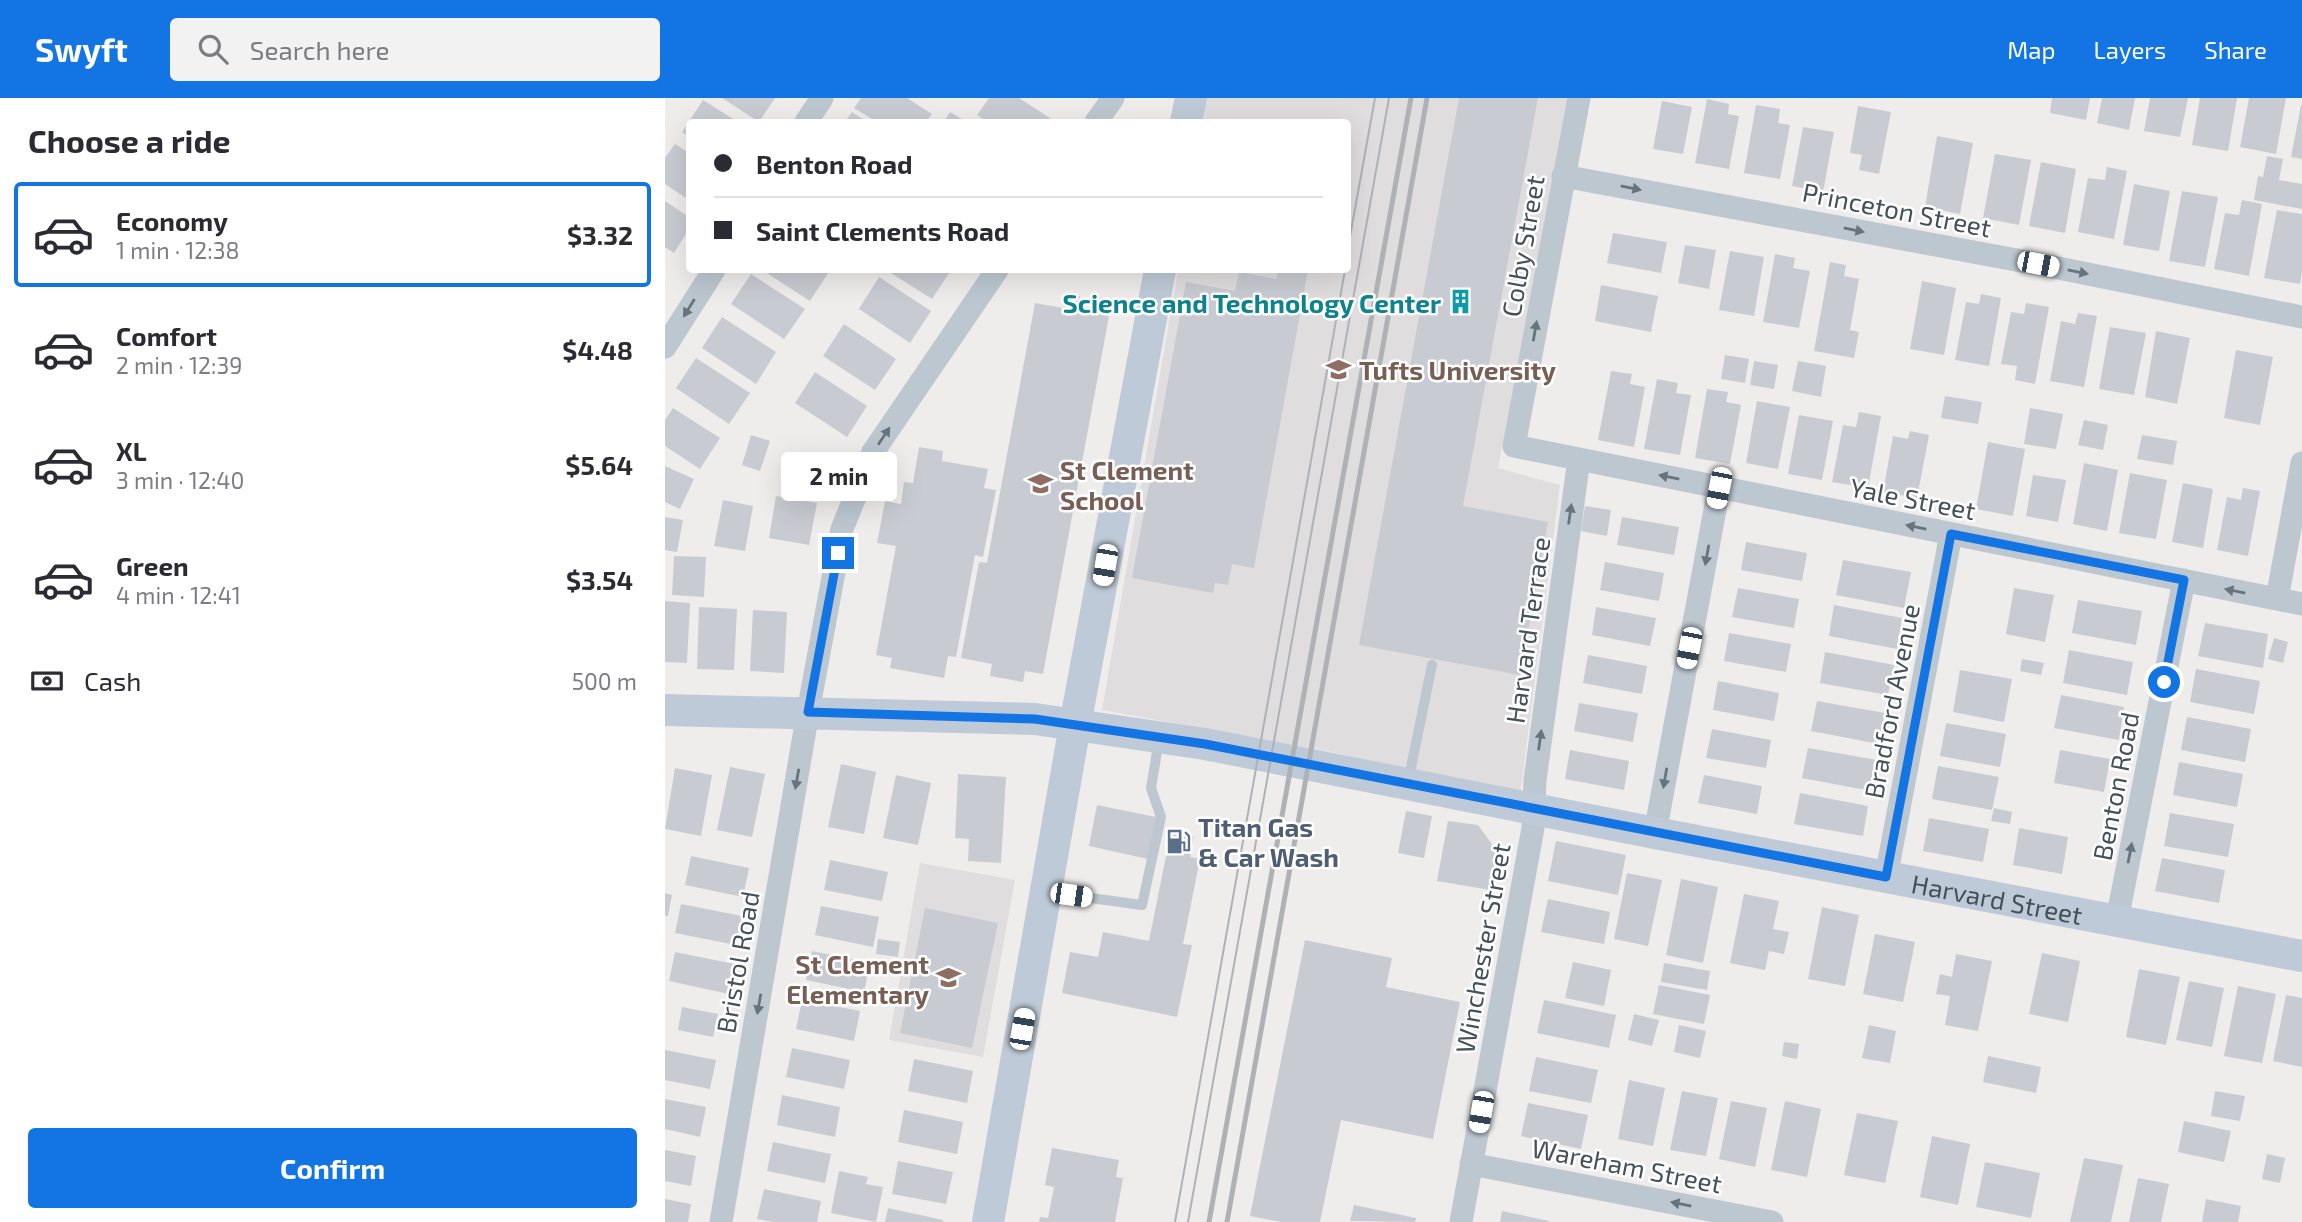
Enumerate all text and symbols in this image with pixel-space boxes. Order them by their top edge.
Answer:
search box [170,18,660,81]
text: Swyft [35,29,128,69]
icon: search [194,30,232,68]
text: Search here [250,34,390,65]
text: Map [2007,35,2055,64]
text: Layers [2093,35,2166,64]
text: Share [2204,35,2267,64]
text: Choose a ride [28,121,231,159]
text: Benton Road [756,148,913,179]
street label: Colby Street [1494,173,1550,319]
street label: Princeton Street [1800,176,1994,243]
one-way arrow [1620,183,1642,194]
icon: car [32,203,95,266]
text: Economy [116,205,228,236]
text: Saint Clements Road [756,215,1009,246]
text: $3.32 [567,219,633,250]
one-way arrow [1843,225,1865,236]
text: 1 min · 12:38 [116,236,239,264]
car [2016,250,2061,278]
one-way arrow [2067,267,2089,278]
place label: Science and Technology Center [1062,287,1441,319]
building icon: Science and Technology Center [1447,288,1475,316]
one-way arrow [683,298,696,318]
icon: car [32,318,95,381]
text: Comfort [116,320,217,351]
one-way arrow [1530,320,1541,342]
text: $4.48 [562,334,633,365]
text: 2 min · 12:39 [116,351,242,379]
place label: Tufts University [1359,354,1556,386]
school or university icon: Tufts University [1325,355,1353,383]
one-way arrow [877,427,891,445]
icon: car [32,433,95,496]
text: XL [116,435,147,466]
text: $5.64 [565,449,633,480]
callout: 2 min [780,452,896,500]
place label: St Clement School [1060,454,1194,515]
text: 2 min [810,462,868,490]
car [1705,465,1734,511]
text: 3 min · 12:40 [116,466,244,494]
school or university icon: St Clement School [1026,470,1054,498]
street label: Yale Street [1848,471,1979,525]
one-way arrow [1658,472,1680,483]
one-way arrow [1565,503,1576,525]
one-way arrow [1905,522,1927,533]
street label: Harvard Terrace [1499,535,1555,725]
route end [822,537,854,569]
car [1092,542,1119,588]
one-way arrow [1701,544,1712,566]
icon: car [32,548,95,611]
text: Green [116,550,189,581]
text: $3.54 [566,564,633,595]
text: 4 min · 12:41 [116,581,241,609]
one-way arrow [2224,585,2246,596]
street label: Bradford Avenue [1857,601,1925,801]
car [1675,625,1704,671]
icon: cash [28,662,66,700]
text: Cash [84,665,141,696]
route start [2148,666,2180,698]
text: 500 m [572,667,637,695]
street label: Benton Road [2085,709,2145,863]
one-way arrow [1535,729,1546,751]
one-way arrow [1660,767,1671,789]
one-way arrow [791,768,802,790]
place label: Titan Gas & Car Wash [1198,811,1339,872]
fuel station icon: Titan Gas & Car Wash [1164,827,1192,855]
street label: Winchester Street [1448,840,1516,1056]
one-way arrow [2125,842,2136,864]
street label: Harvard Street [1909,867,2085,929]
car [1049,882,1094,908]
street label: Bristol Road [709,889,765,1035]
place label: St Clement Elementary [786,948,929,1010]
school or university icon: St Clement Elementary [935,964,963,992]
one-way arrow [753,993,764,1015]
car [1009,1006,1036,1052]
car [1468,1089,1495,1135]
button: Confirm [28,1128,637,1208]
street label: Wareham Street [1529,1131,1725,1199]
one-way arrow [1669,1199,1691,1210]

